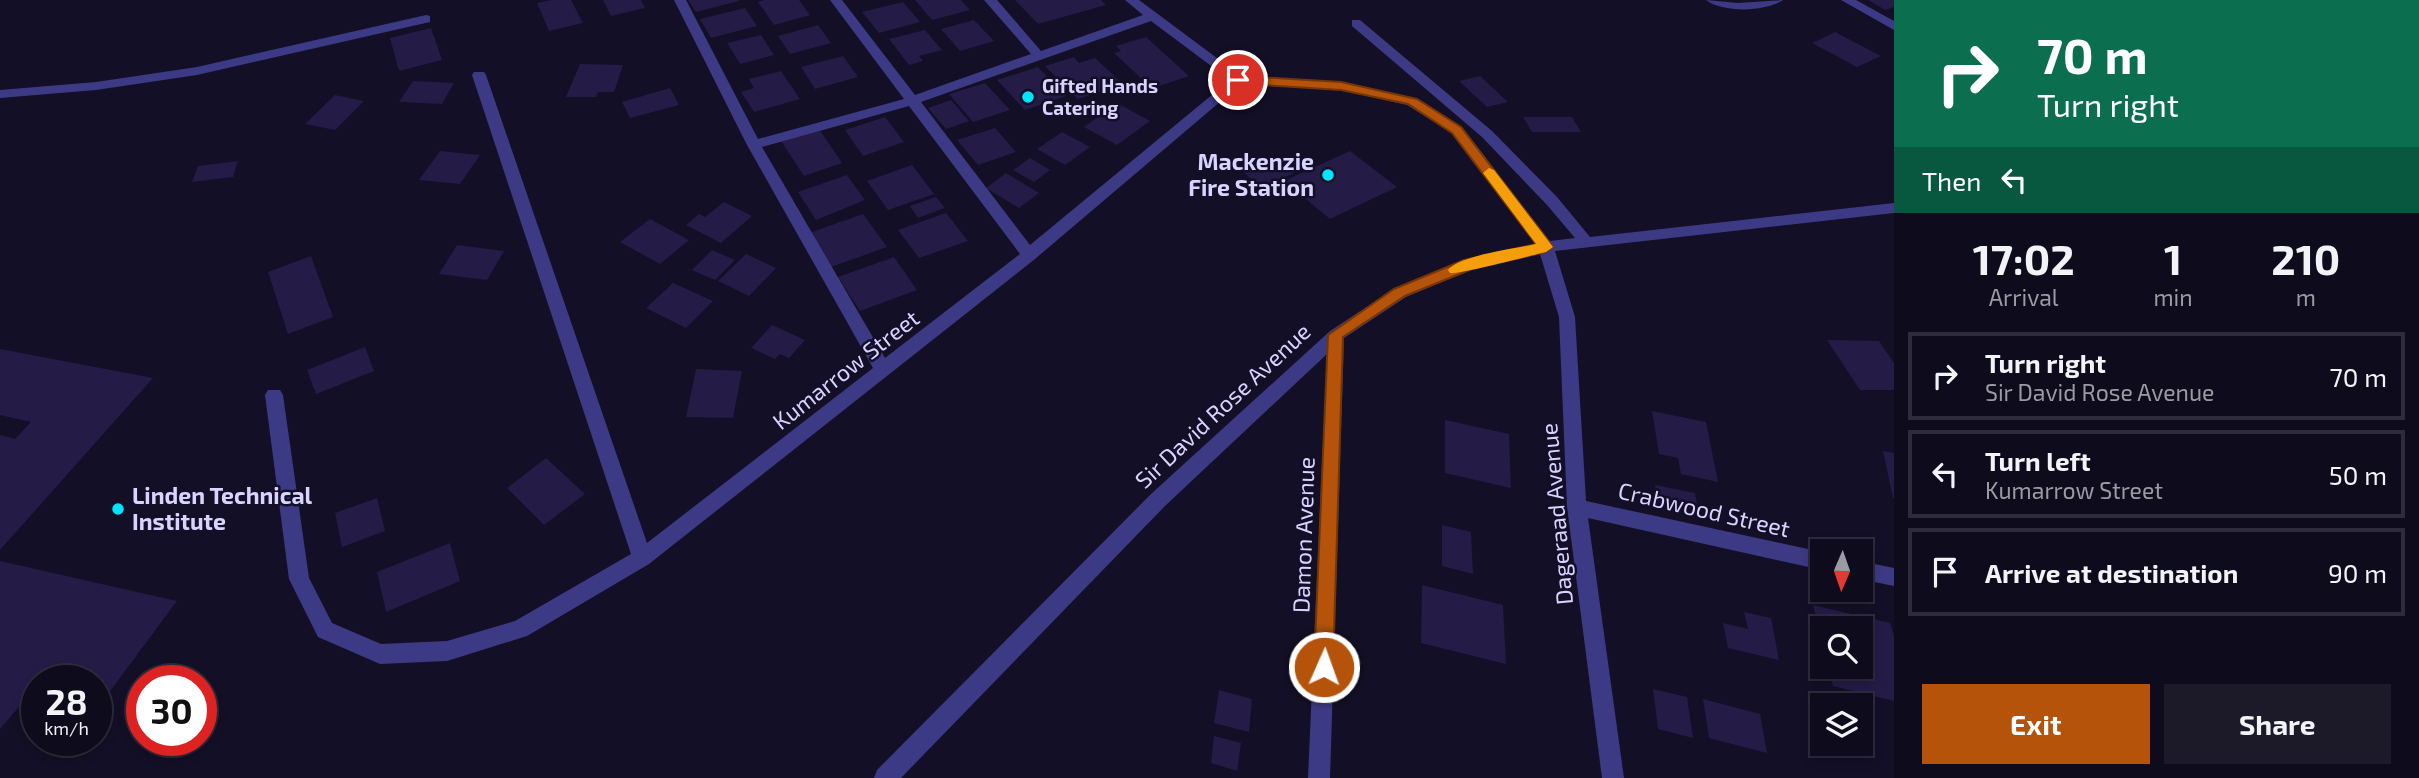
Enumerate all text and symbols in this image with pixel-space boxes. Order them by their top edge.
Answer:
text: 70 m [2037,25,2148,84]
icon: right [1922,28,2013,119]
pin [1208,50,1268,110]
icon: arrive [1219,61,1257,99]
place label: Gifted Hands Catering [1042,74,1158,119]
text: Turn right [2037,85,2179,123]
marker: Gifted Hands Catering [1020,89,1036,105]
place label: Mackenzie Fire Station [1188,147,1314,201]
icon: left [1995,161,2033,199]
text: Then [1922,165,1981,196]
marker: Mackenzie Fire Station [1320,167,1336,183]
text: 17:02 [1973,233,2075,283]
text: 1 [2164,233,2182,283]
text: 210 [2271,233,2340,283]
text: Arrival [1989,283,2059,311]
text: min [2153,283,2193,311]
text: m [2296,283,2316,311]
street label: Kumarrow Street [767,303,924,435]
street label: Sir David Rose Avenue [1129,317,1316,494]
text: Turn right [1985,347,2106,378]
icon: right [1926,357,1964,395]
text: 70 m [2329,361,2387,392]
text: Sir David Rose Avenue [1985,378,2214,406]
street label: Dageraad Avenue [1534,422,1578,606]
text: Turn left [1985,445,2091,476]
icon: left [1926,455,1964,493]
street label: Damon Avenue [1286,456,1320,613]
text: 50 m [2329,459,2387,490]
street label: Crabwood Street [1616,476,1793,542]
text: Kumarrow Street [1985,476,2163,504]
place label: Linden Technical Institute [132,481,313,535]
marker: Linden Technical Institute [110,501,126,517]
north arrow [1810,539,1872,602]
map controls [1810,539,1873,756]
icon: arrive [1926,553,1964,591]
text: Arrive at destination [1985,557,2238,588]
text: 90 m [2328,557,2387,588]
button: search [1810,616,1873,679]
position arrow [1287,630,1361,704]
speed limit sign: 30 [126,665,217,756]
text: 28 [45,680,88,722]
button: Exit [1922,684,2150,764]
button: Share [2164,684,2391,764]
button: layers [1810,693,1873,756]
text: km/h [44,717,89,739]

